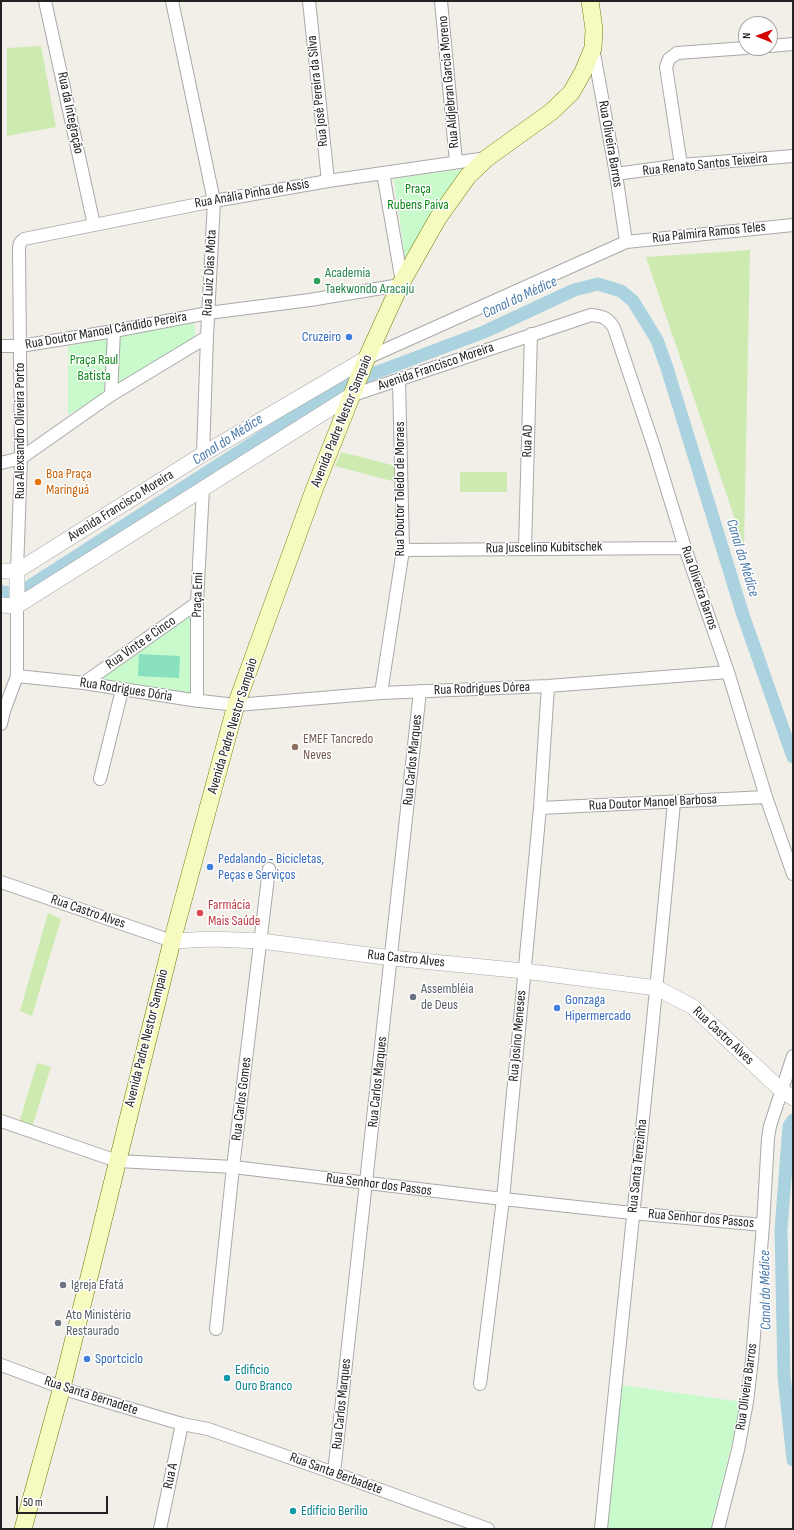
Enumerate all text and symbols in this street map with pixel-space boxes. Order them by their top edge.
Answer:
street label: Rua Aldjebran Garcia Moreno [435,15,463,149]
north arrow [738,16,778,56]
text: N [740,33,753,39]
street label: Rua José Pereira da Silva [304,35,332,147]
street label: Rua da Integração [53,70,87,156]
street label: Rua Oliveira Barros [594,99,626,189]
street label: Rua Renato Santos Teixeira [642,150,768,180]
street label: Rua Anália Pinha de Assis [193,176,311,212]
park label: Praça Rubens Paiva [387,181,449,214]
street label: Rua Palmira Ramos Teles [651,219,767,247]
street label: Rua Luiz Dias Mota [199,229,221,317]
place label: Academia Taekwondo Aracaju [325,265,414,298]
water label: Canal do Médice [480,273,560,323]
marker: Academia Taekwondo Aracaju [312,276,322,286]
street label: Rua Doutor Manoel Cândido Pereira [24,309,188,353]
place label: Cruzeiro [302,329,341,345]
marker: Cruzeiro [344,332,354,342]
street label: Avenida Francisco Moreira [376,339,496,395]
park label: Praça Raul Batista [70,352,118,384]
street label: Avenida Padre Nestor Sampaio [308,352,376,490]
street label: Rua Alexsandro Oliveira Porto [12,363,28,499]
water label: Canal do Médice [189,411,267,469]
street label: Rua Doutor Toledo de Moraes [392,421,408,557]
street label: Rua AD [519,424,537,458]
place label: Boa Praça Maringuá [46,466,92,498]
street label: Avenida Francisco Moreira [65,467,177,545]
marker: Boa Praça Maringuá [33,477,43,487]
water label: Canal do Médice [722,517,762,599]
street label: Rua Juscelino Kubitschek [486,539,602,557]
street label: Rua Oliveira Barros [677,544,721,632]
street label: Praça Emi [189,572,207,618]
street label: Rua Vinte e Cinco [103,613,179,673]
street label: Avenida Padre Nestor Sampaio [204,656,262,796]
street label: Rua Rodrigues Dória [78,674,174,706]
street label: Rua Rodrigues Dórea [434,679,530,699]
street label: Rua Carlos Marques [400,714,426,806]
place label: EMEF Tancredo Neves [303,731,373,764]
marker: EMEF Tancredo Neves [290,742,300,752]
street label: Rua Doutor Manoel Barbosa [588,791,718,815]
place label: Pedalando - Bicicletas, Peças e Serviços [218,851,324,884]
marker: Pedalando - Bicicletas, Peças e Serviços [205,862,215,872]
street label: Rua Castro Alves [49,891,127,933]
place label: Farmácia Mais Saúde [208,897,260,930]
marker: Farmácia Mais Saúde [195,908,205,918]
street label: Rua Castro Alves [366,947,446,971]
street label: Avenida Padre Nestor Sampaio [122,967,172,1109]
place label: Assembléia de Deus [421,981,474,1014]
street label: Rua Josino Meneses [506,990,530,1082]
marker: Assembléia de Deus [408,992,418,1002]
place label: Gonzaga Hipermercado [565,992,631,1024]
marker: Gonzaga Hipermercado [552,1003,562,1013]
street label: Rua Castro Alves [689,1003,757,1069]
street label: Rua Carlos Marques [365,1036,391,1128]
street label: Rua Carlos Gomes [229,1056,255,1142]
street label: Rua Santa Terezinha [625,1118,651,1214]
street label: Rua Senhor dos Passos [325,1170,433,1200]
street label: Rua Senhor dos Passos [647,1206,755,1232]
water label: Canal do Médice [756,1250,776,1330]
place label: Igreja Efatá [71,1277,124,1293]
marker: Igreja Efatá [58,1280,68,1290]
place label: Ato Ministério Restaurado [66,1307,131,1340]
marker: Ato Ministério Restaurado [53,1318,63,1328]
street label: Rua Oliveira Barros [733,1342,761,1432]
place label: Sportciclo [95,1351,143,1367]
marker: Sportciclo [82,1354,92,1364]
street label: Rua Carlos Marques [329,1358,355,1450]
place label: Edificio Ouro Branco [235,1362,292,1394]
street label: Rua Santa Bernadete [42,1373,140,1419]
marker: Edificio Ouro Branco [222,1373,232,1383]
street label: Rua Santa Berbadete [287,1449,385,1499]
street label: Rua A [160,1462,182,1490]
scale bar [18,1488,110,1514]
text: 50 m [23,1495,43,1510]
place label: Edifício Berílio [301,1503,368,1519]
marker: Edifício Berílio [288,1506,298,1516]

